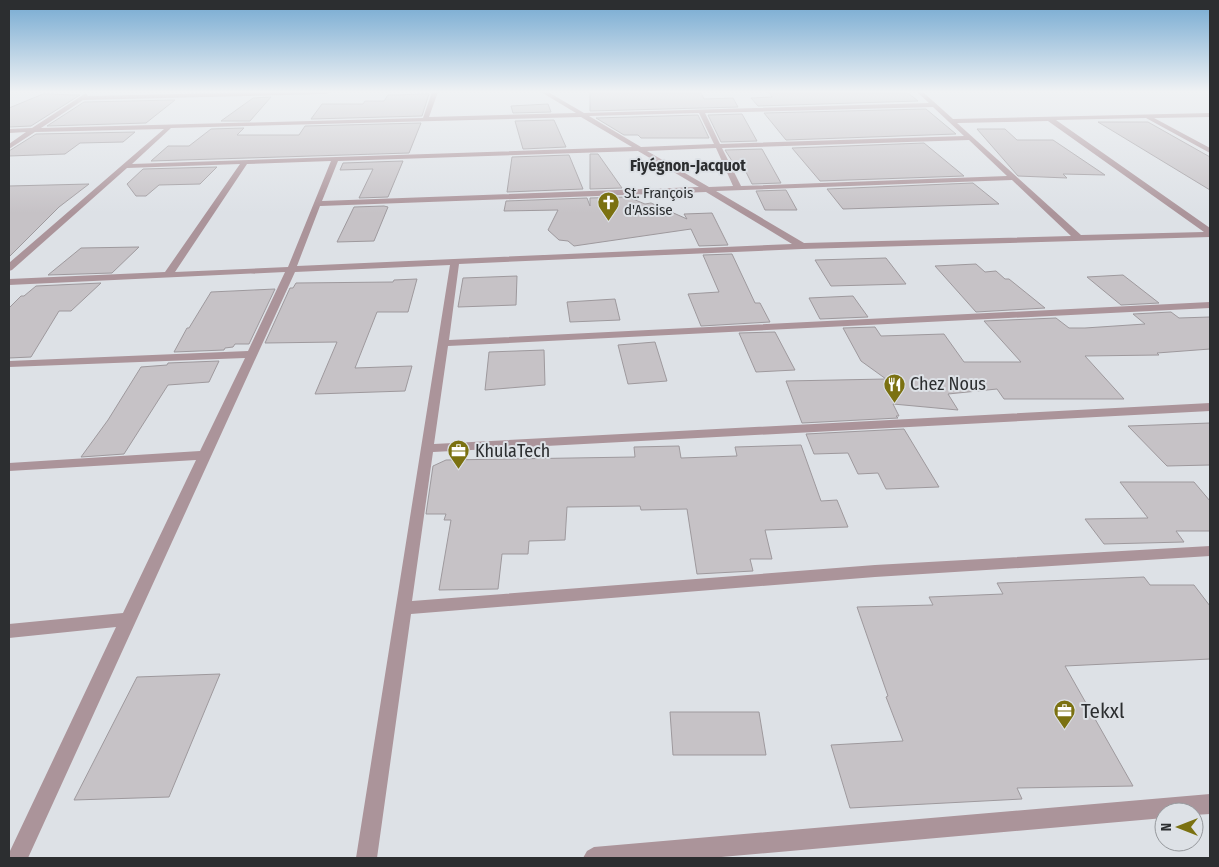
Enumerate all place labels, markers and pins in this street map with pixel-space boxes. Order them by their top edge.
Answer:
place label: St. François d'Assise [624,184,693,219]
church icon: St. François d'Assise [596,190,620,221]
restaurant icon: Chez Nous [882,372,906,403]
place label: Chez Nous [910,373,986,395]
office icon: KhulaTech [447,439,471,470]
place label: KhulaTech [475,440,550,462]
place label: Tekxl [1081,698,1125,724]
office icon: Tekxl [1053,699,1077,730]

